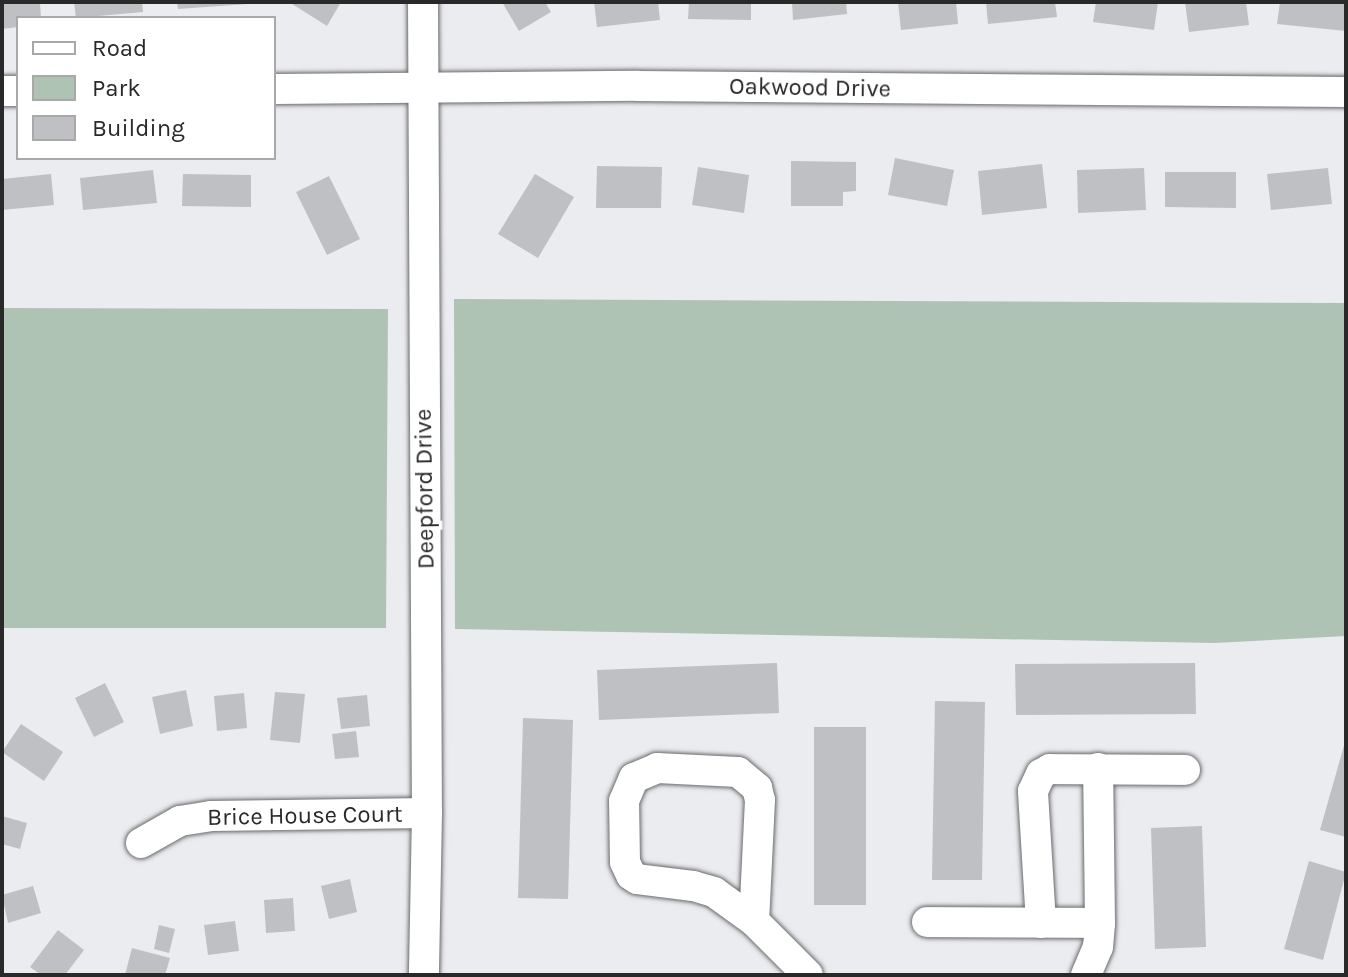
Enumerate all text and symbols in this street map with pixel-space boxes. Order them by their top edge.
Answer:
legend [16,16,276,160]
text: Road [92,34,147,62]
street label: Oakwood Drive [729,72,891,104]
text: Park [92,74,141,102]
text: Building [92,114,185,142]
street label: Deepford Drive [409,409,441,569]
street label: Brice House Court [207,800,403,832]

